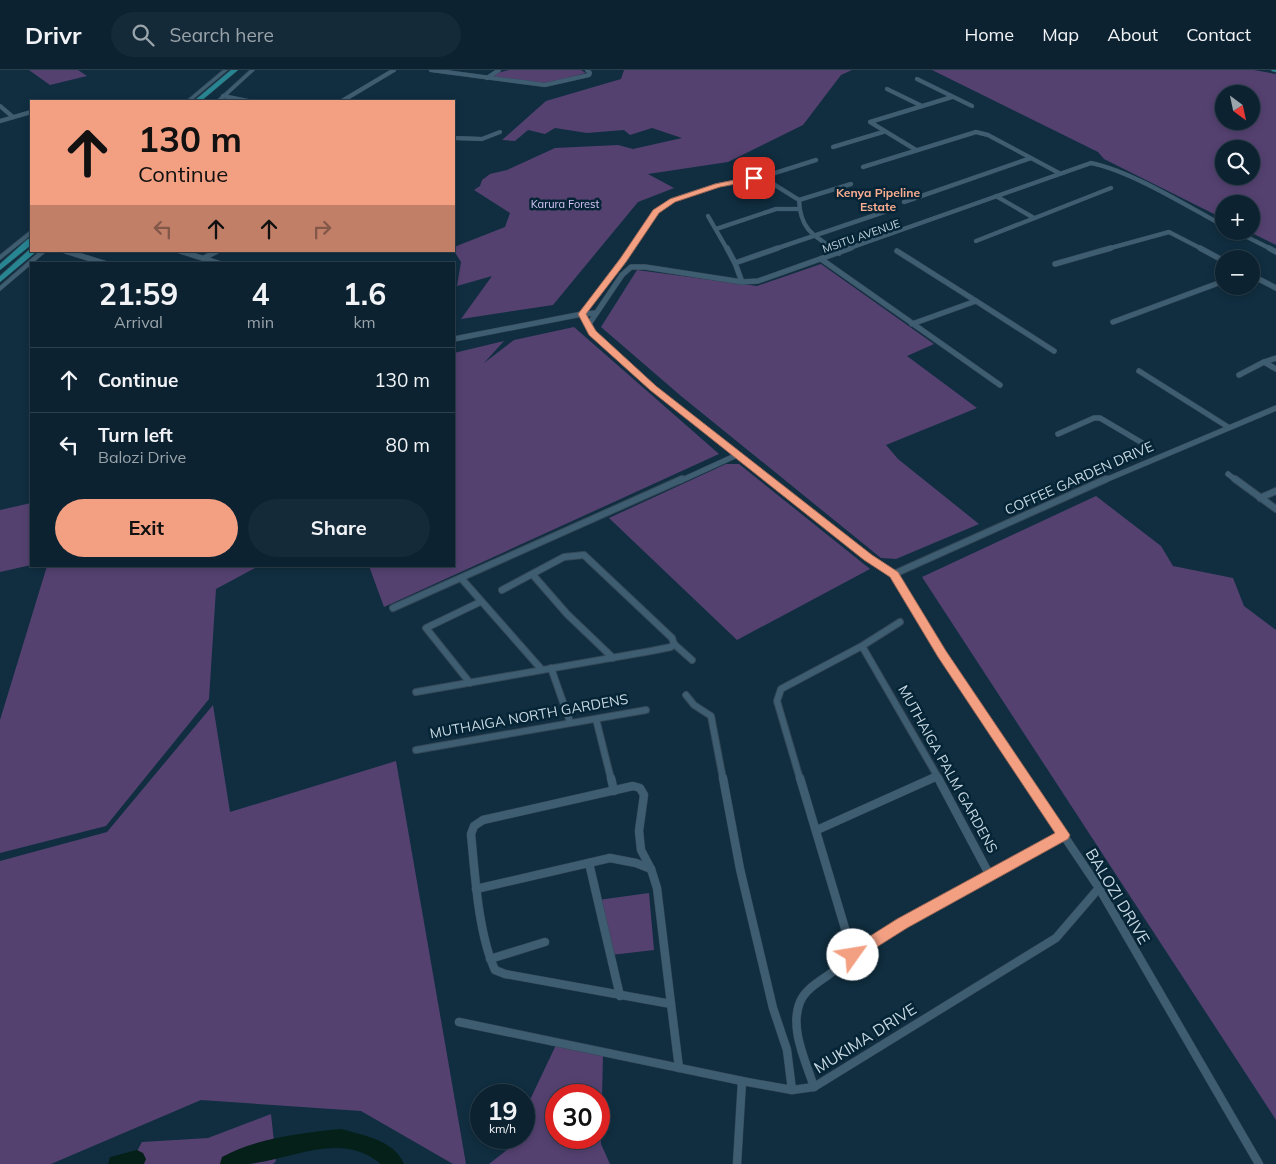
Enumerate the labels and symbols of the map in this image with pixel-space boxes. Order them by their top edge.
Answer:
north arrow [1215,85,1260,130]
pin [733,157,775,199]
district label: Kenya Pipeline Estate [836,185,920,214]
park label: Karura Forest [531,197,600,211]
street label: MSITU AVENUE [820,216,902,256]
street label: COFFEE GARDEN DRIVE [1002,437,1156,519]
street label: MUTHAIGA PALM GARDENS [894,682,1002,856]
street label: MUTHAIGA NORTH GARDENS [428,690,630,742]
street label: BALOZI DRIVE [1082,844,1154,948]
position arrow [826,928,878,980]
street label: MUKIMA DRIVE [810,998,920,1078]
speed limit sign: 30 [545,1084,610,1149]

